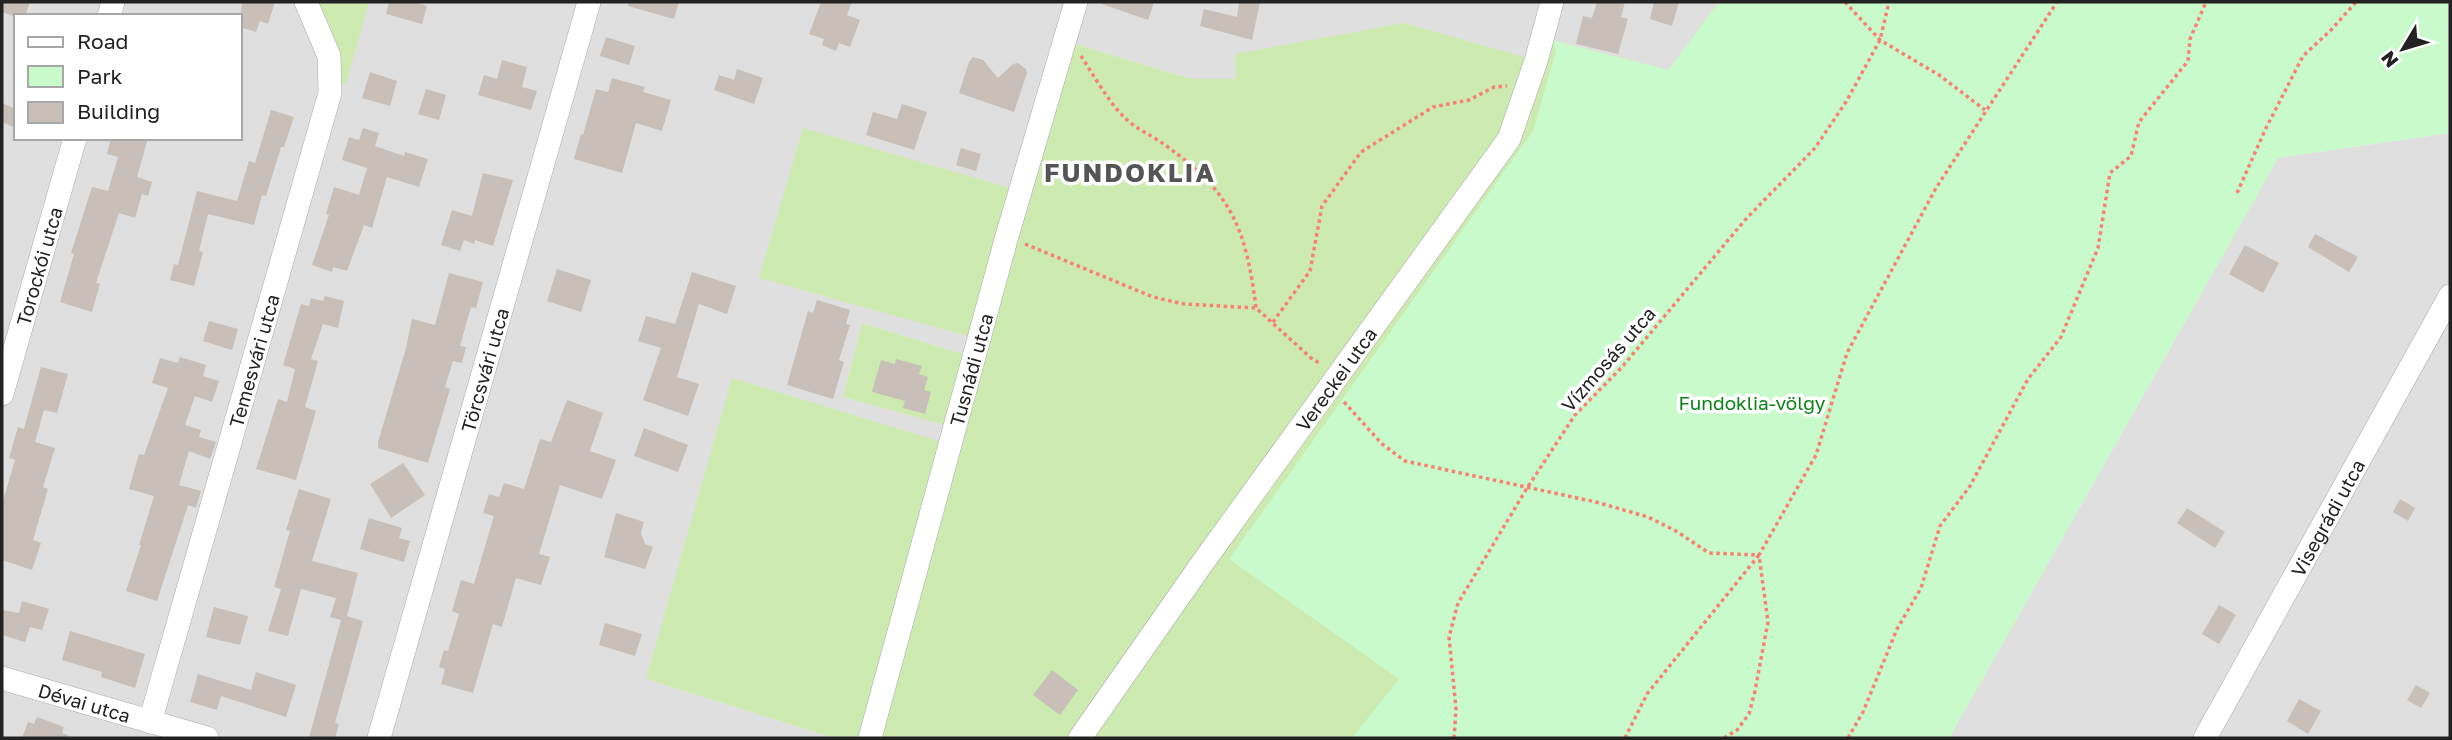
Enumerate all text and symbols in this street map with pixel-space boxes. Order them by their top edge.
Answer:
legend [14,14,242,140]
north arrow [2368,14,2438,84]
text: Road [77,28,128,54]
text: N [2376,47,2403,73]
text: Park [77,63,123,89]
text: Building [77,98,160,124]
district label: FUNDOKLIA [1044,157,1216,188]
street label: Torockói utca [11,204,66,328]
street label: Temesvári utca [223,291,283,430]
street label: Vízmosás utca [1556,302,1660,416]
street label: Törcsvári utca [455,305,513,434]
street label: Tusnádi utca [944,311,997,428]
street label: Vereckei utca [1290,322,1381,435]
park label: Fundoklia-völgy [1679,391,1826,414]
street label: Visegrádi utca [2286,455,2369,580]
street label: Dévai utca [36,678,133,727]

